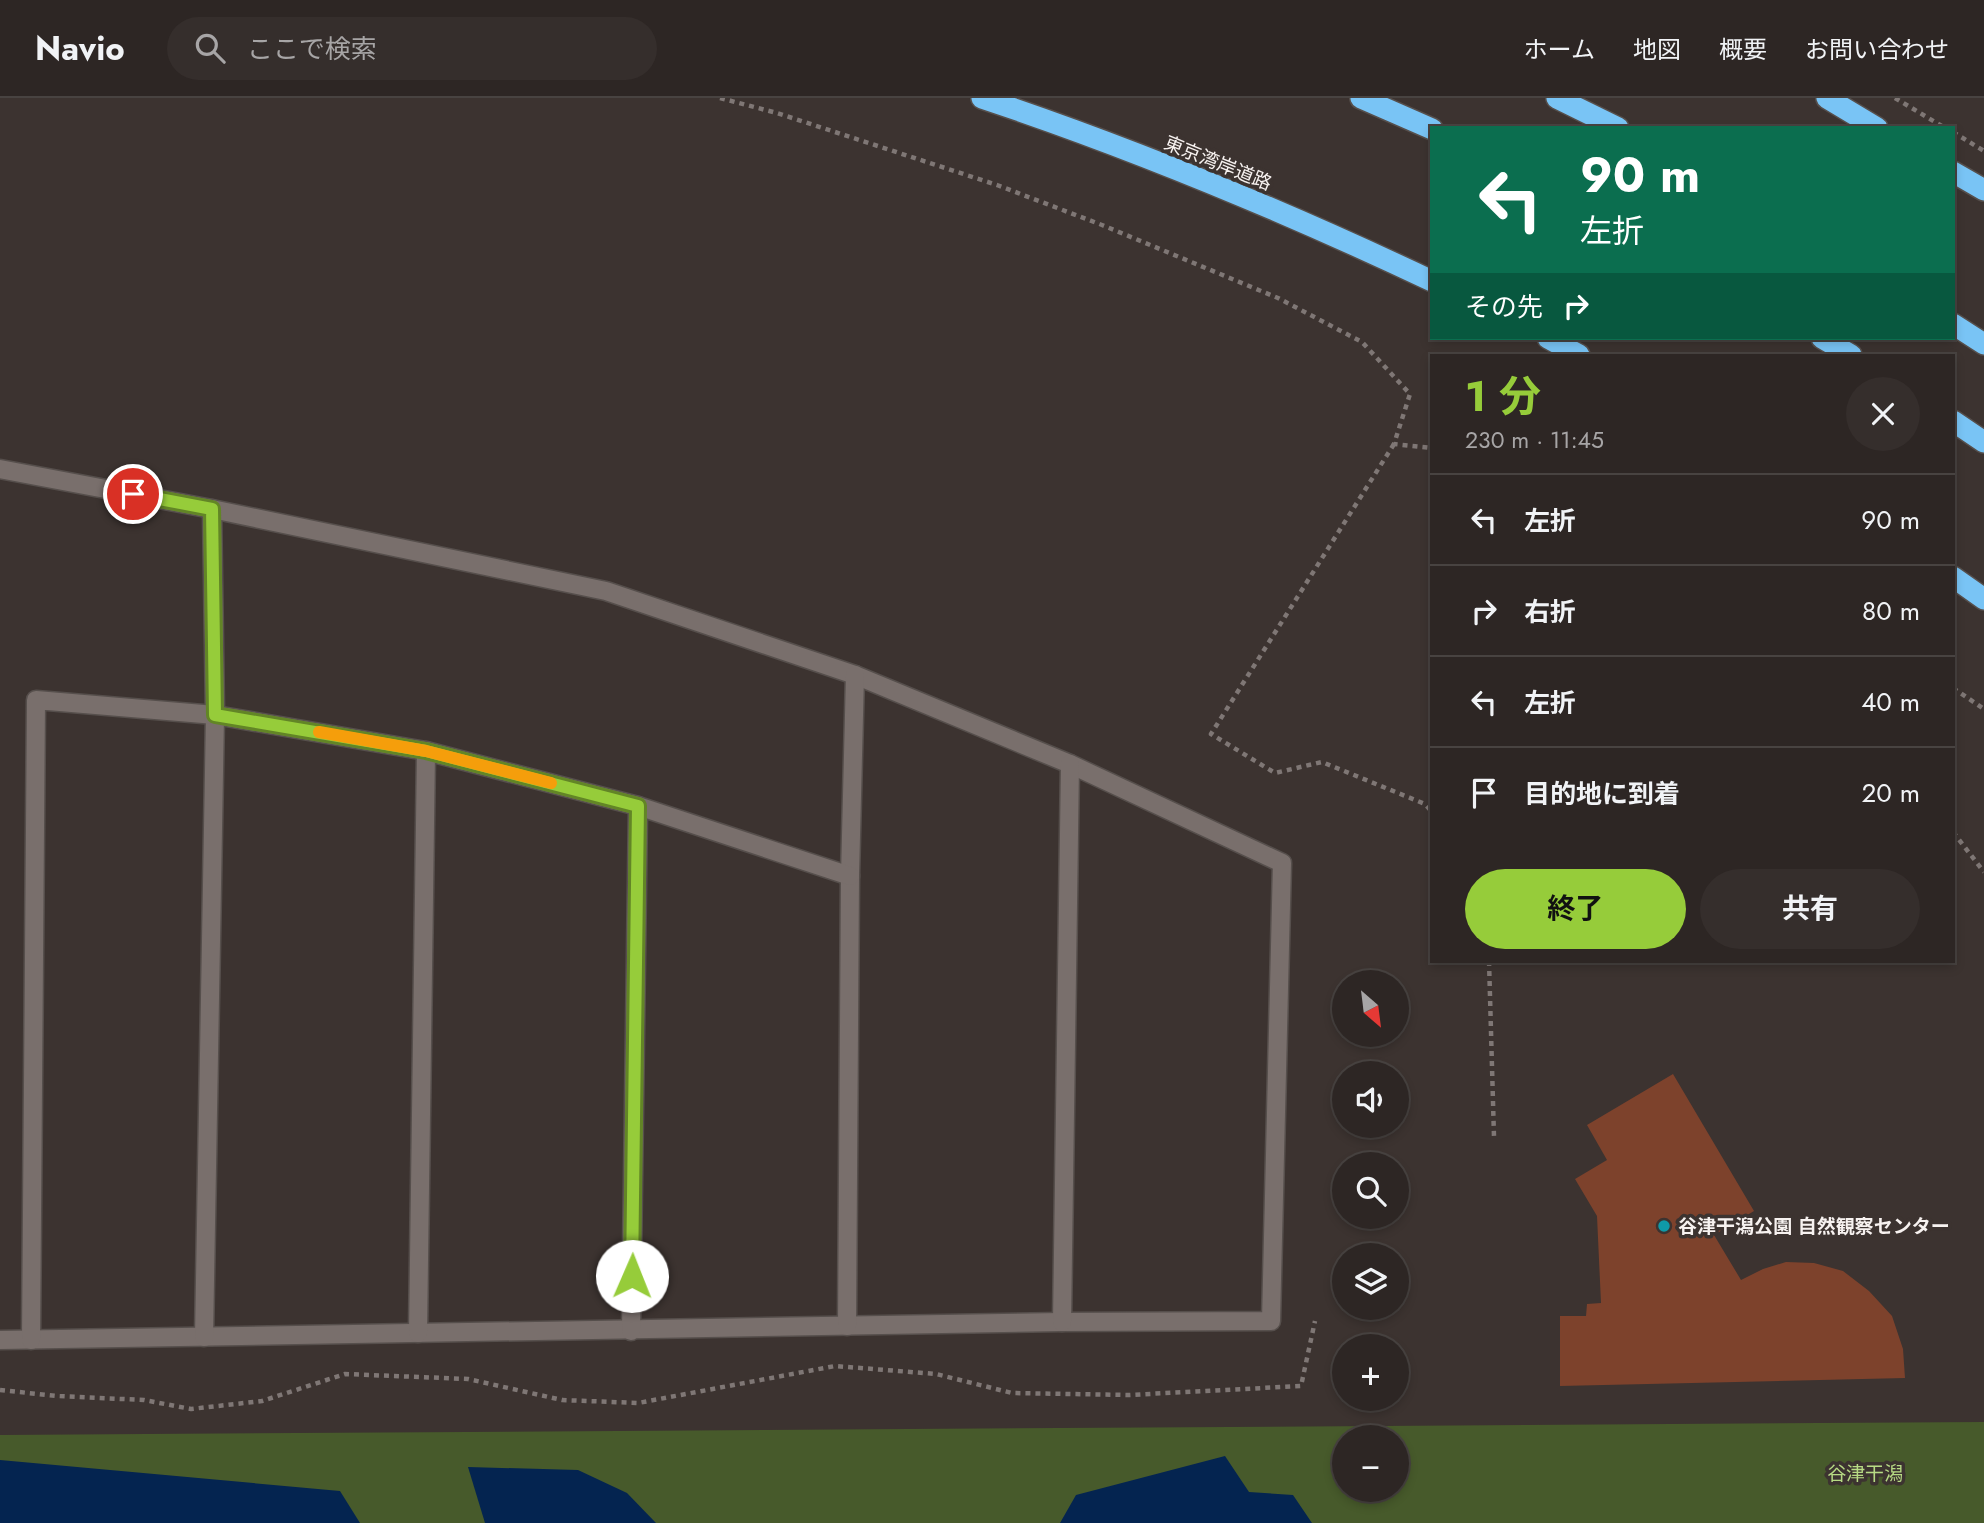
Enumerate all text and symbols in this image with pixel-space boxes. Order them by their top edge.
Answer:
search box [167,17,657,80]
text: Navio [35,25,125,72]
icon: search [191,29,229,67]
text: ここで検索 [247,30,377,68]
text: ホーム [1524,32,1595,67]
text: 地図 [1633,32,1681,67]
text: 概要 [1719,32,1767,67]
text: お問い合わせ [1805,32,1949,67]
street label: 東京湾岸道路 [1160,129,1276,197]
text: 90 m [1580,140,1700,210]
icon: left [1465,154,1556,245]
text: 左折 [1580,208,1644,254]
icon: right [1557,287,1595,325]
text: その先 [1465,288,1543,326]
text: 1 分 [1465,366,1541,427]
button: close [1846,377,1920,451]
text: 230 m · 11:45 [1465,423,1604,457]
pin [103,464,163,524]
icon: arrive [114,475,152,513]
icon: left [1465,501,1503,539]
text: 90 m [1861,501,1920,539]
text: 左折 [1524,502,1576,540]
icon: right [1465,592,1503,630]
text: 80 m [1862,592,1920,630]
text: 右折 [1524,593,1576,631]
icon: left [1465,683,1503,721]
text: 40 m [1861,683,1920,721]
text: 左折 [1524,684,1576,722]
icon: arrive [1465,774,1503,812]
text: 20 m [1862,774,1920,812]
text: 目的地に到着 [1524,775,1680,813]
button: 終了 [1465,869,1686,949]
button: 共有 [1700,869,1920,949]
north arrow [1332,970,1409,1046]
map controls [1332,970,1409,1502]
button: sound [1332,1061,1409,1138]
button: search [1332,1152,1409,1229]
place label: 谷津干潟公園 自然観察センター [1678,1213,1950,1240]
marker: 谷津干潟公園 自然観察センター [1656,1218,1672,1234]
position arrow [595,1239,669,1313]
button: layers [1332,1243,1409,1320]
button: + [1332,1334,1409,1411]
button: − [1332,1425,1409,1502]
park label: 谷津干潟 [1827,1460,1903,1487]

